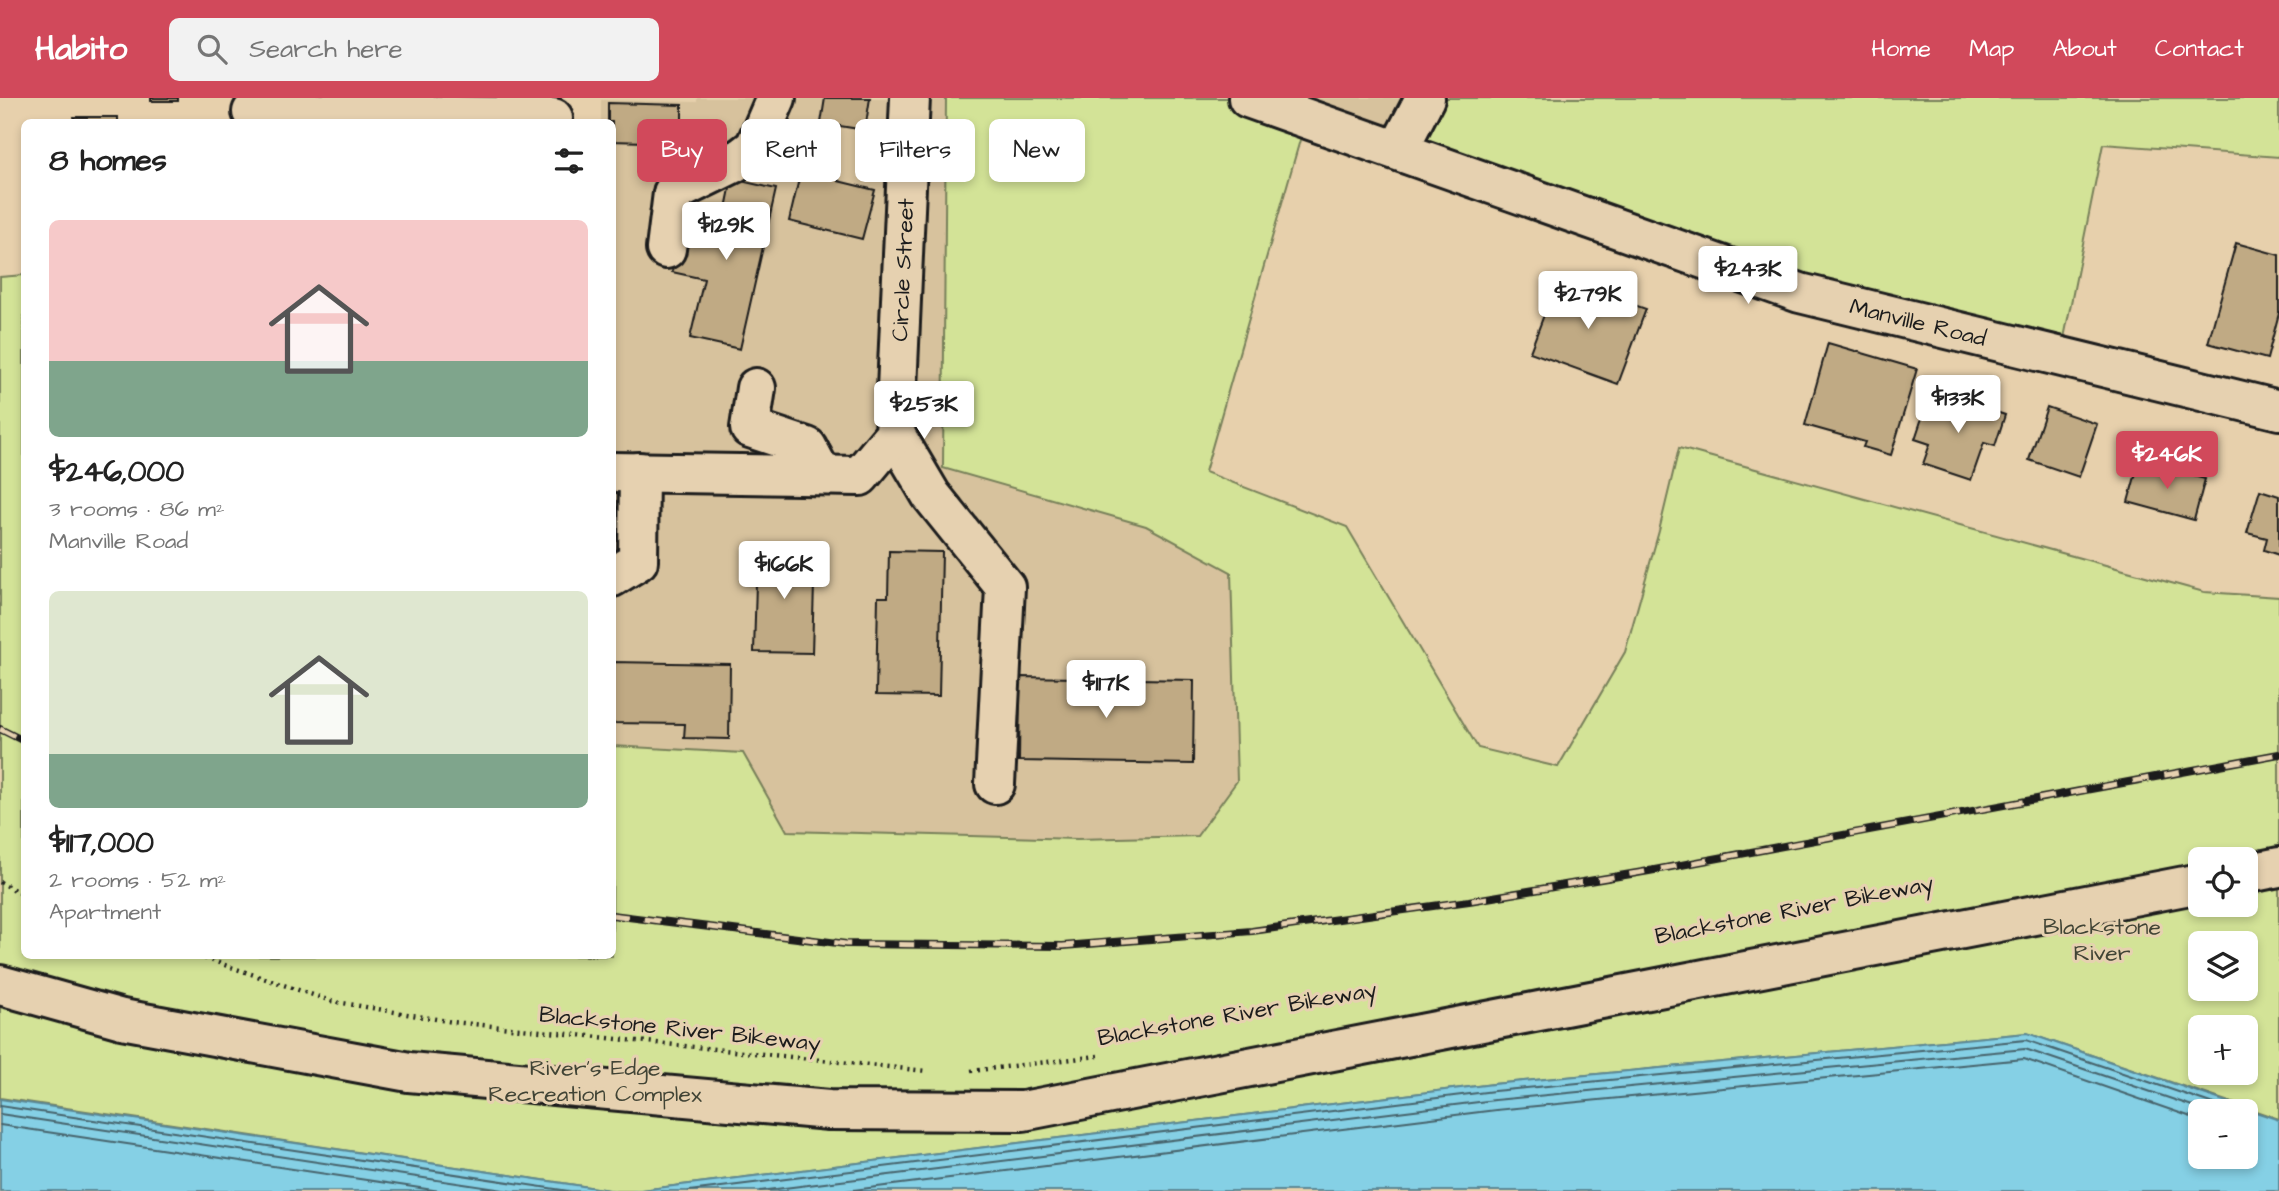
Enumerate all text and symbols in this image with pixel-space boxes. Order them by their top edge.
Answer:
search box [169,18,659,81]
text: Habito [35,26,127,72]
icon: search [193,30,231,68]
text: Search here [249,31,403,67]
text: Home [1871,32,1931,66]
text: Map [1969,32,2014,66]
text: About [2052,32,2117,66]
text: Contact [2155,32,2244,66]
chip: Buy [637,119,727,182]
chip: Rent [741,119,841,182]
chip: Filters [855,119,975,182]
chip: New [989,119,1085,182]
text: 8 homes [49,140,167,182]
icon: filters [550,142,588,180]
street label: Circle Street [884,197,923,342]
pin: $129K [677,202,775,262]
text: $129K [698,209,754,241]
pin: $243K [1699,246,1797,306]
text: $243K [1714,253,1782,285]
icon: home [256,266,382,392]
pin: $279K [1539,272,1637,331]
text: $279K [1554,278,1622,310]
street label: Manville Road [1846,291,1990,355]
pin: $133K [1909,376,2007,435]
pin: $253K [875,382,973,441]
text: $133K [1931,382,1985,414]
text: $253K [890,388,958,420]
pin: $246K [2118,432,2216,491]
text: $246K [2132,438,2202,470]
text: $246,000 [49,451,184,493]
text: 3 rooms · 86 m² [49,493,225,525]
text: Manville Road [49,525,188,557]
pin: $166K [735,542,833,601]
text: $166K [755,548,813,580]
icon: home [256,637,382,763]
pin: $117K [1057,660,1155,720]
text: $117K [1083,667,1129,699]
text: $117,000 [49,822,154,864]
map controls [2188,847,2258,1169]
button: locate [2188,847,2258,917]
text: 2 rooms · 52 m² [49,864,226,896]
street label: Blackstone River Bikeway [1652,867,1937,954]
text: Apartment [49,896,161,928]
park label: Blackstone River [2043,911,2161,969]
button: layers [2188,931,2258,1001]
street label: Blackstone River Bikeway [1095,974,1380,1055]
street label: Blackstone River Bikeway [538,998,823,1061]
button: + [2188,1015,2258,1085]
park label: River's Edge Recreation Complex [488,1052,702,1110]
button: − [2188,1099,2258,1169]

